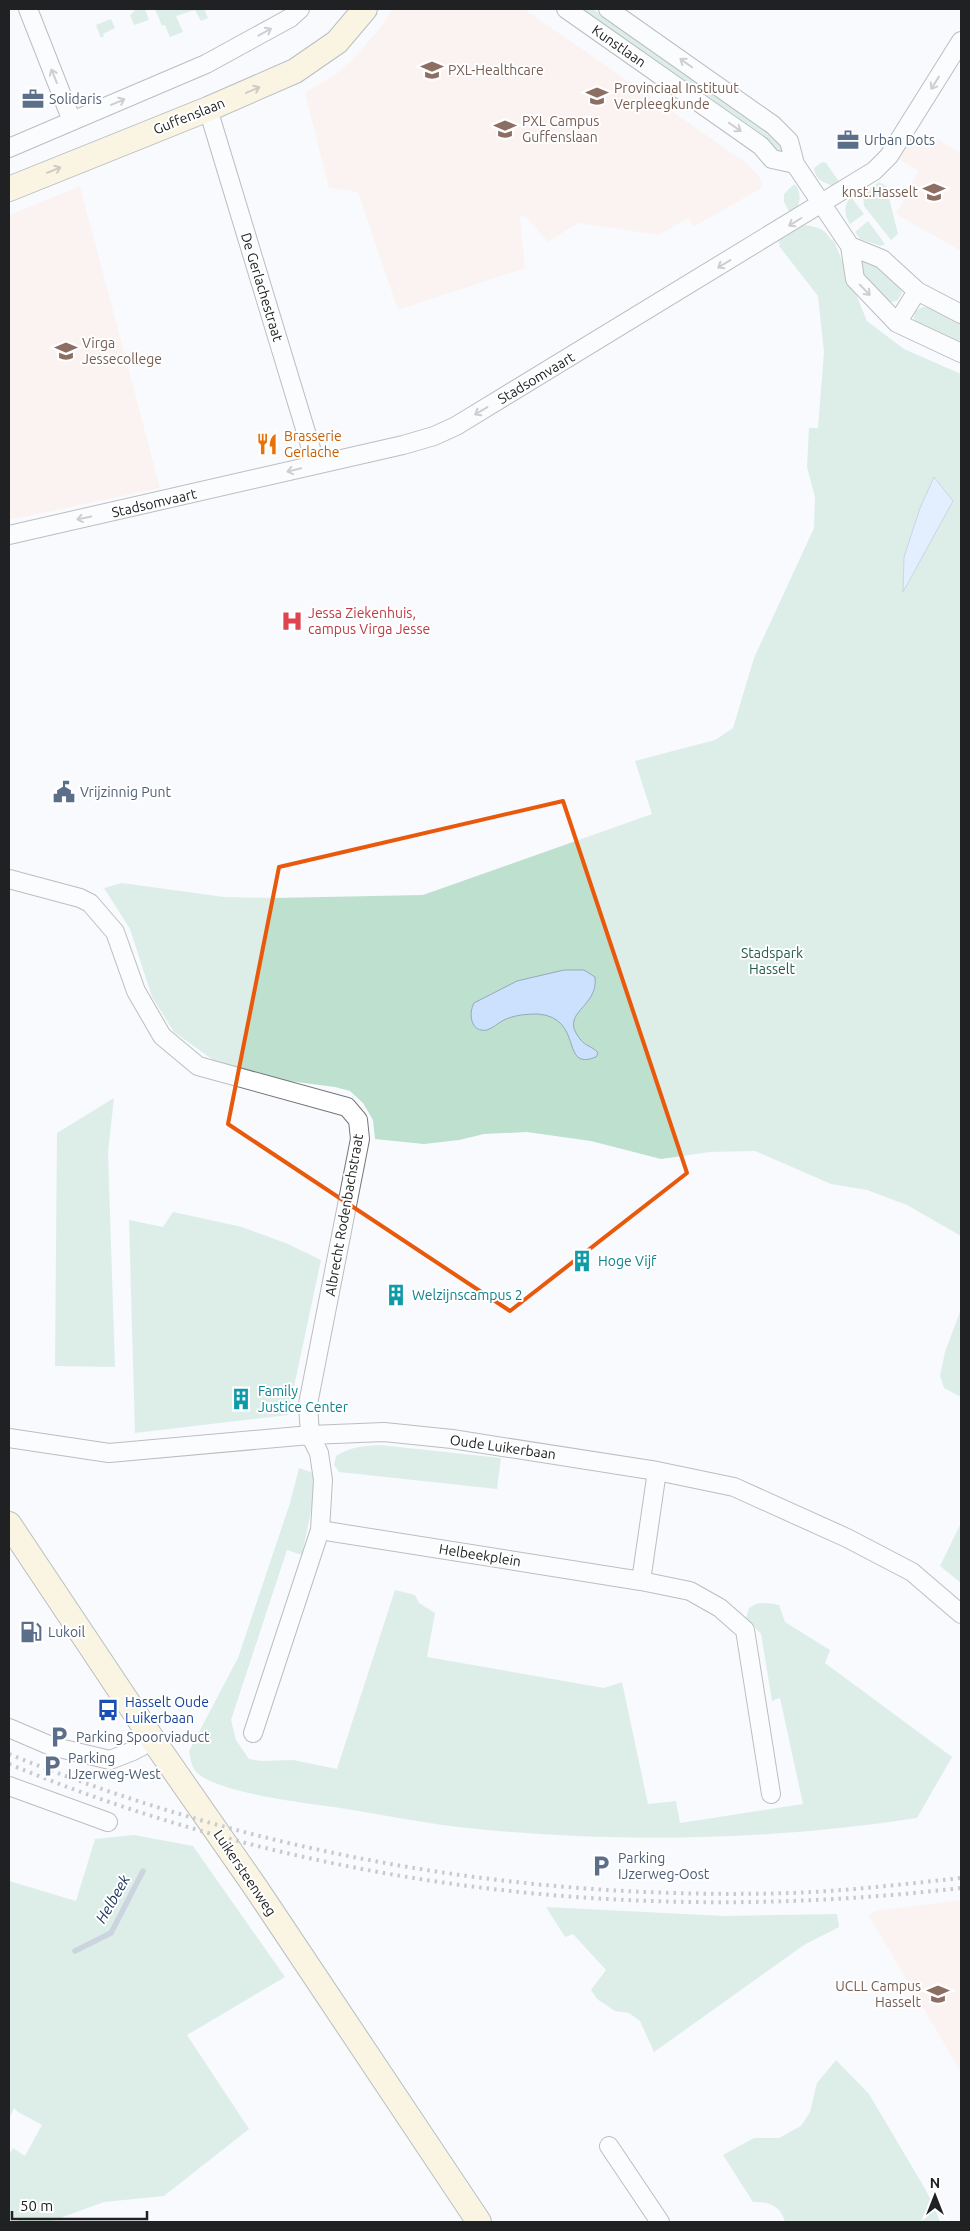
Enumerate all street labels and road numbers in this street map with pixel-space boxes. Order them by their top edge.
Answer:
street label: Kunstlaan [589,22,649,70]
street label: Guffenslaan [151,94,227,138]
street label: De Gerlachestraat [238,231,286,344]
street label: Stadsomvaart [495,349,578,407]
street label: Stadsomvaart [110,485,198,521]
street label: Albrecht Rodenbachstraat [322,1132,366,1297]
street label: Oude Luikerbaan [449,1432,557,1462]
street label: Helbeekplein [438,1541,522,1569]
street label: Luikersteenweg [210,1827,280,1919]

